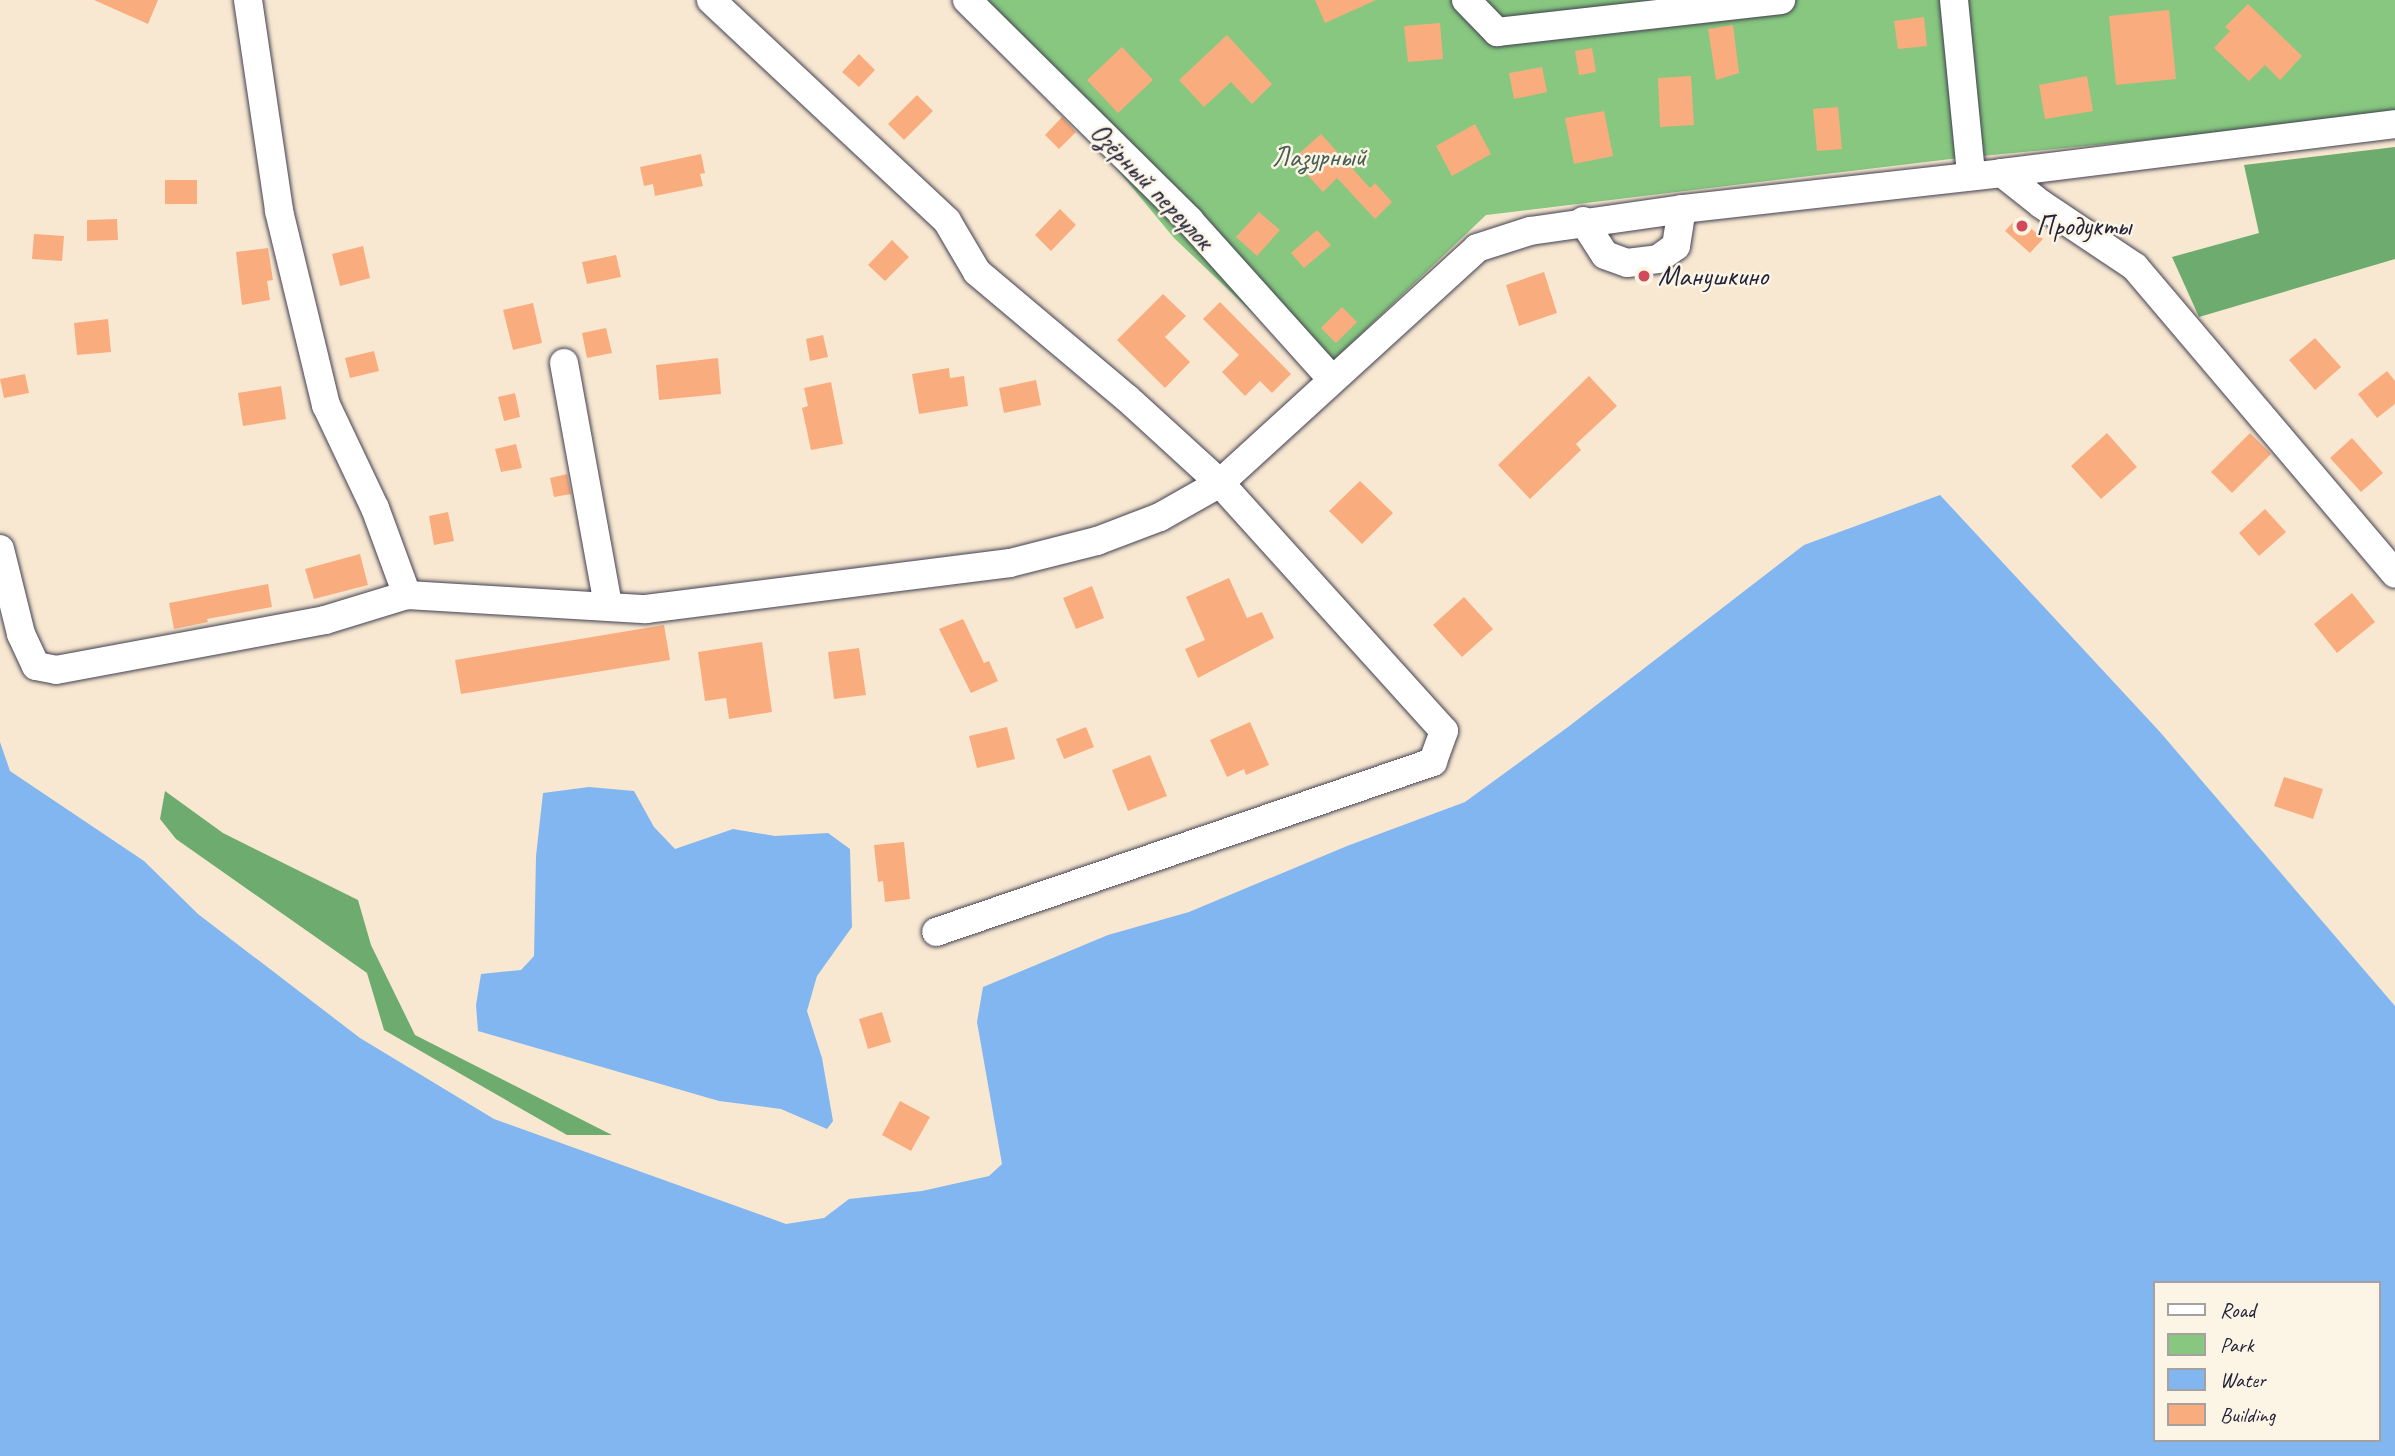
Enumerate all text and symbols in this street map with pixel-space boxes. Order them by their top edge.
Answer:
street label: Озёрный переулок [1083,116,1221,256]
park label: Лазурный [1272,140,1366,174]
place label: Продукты [2036,209,2131,243]
marker: Продукты [2014,218,2030,234]
place label: Манушкино [1658,259,1768,293]
marker: Манушкино [1636,268,1652,284]
legend [2154,1281,2381,1442]
text: Road [2220,1297,2255,1323]
text: Park [2220,1332,2253,1358]
text: Water [2220,1367,2266,1393]
text: Building [2220,1402,2275,1428]

